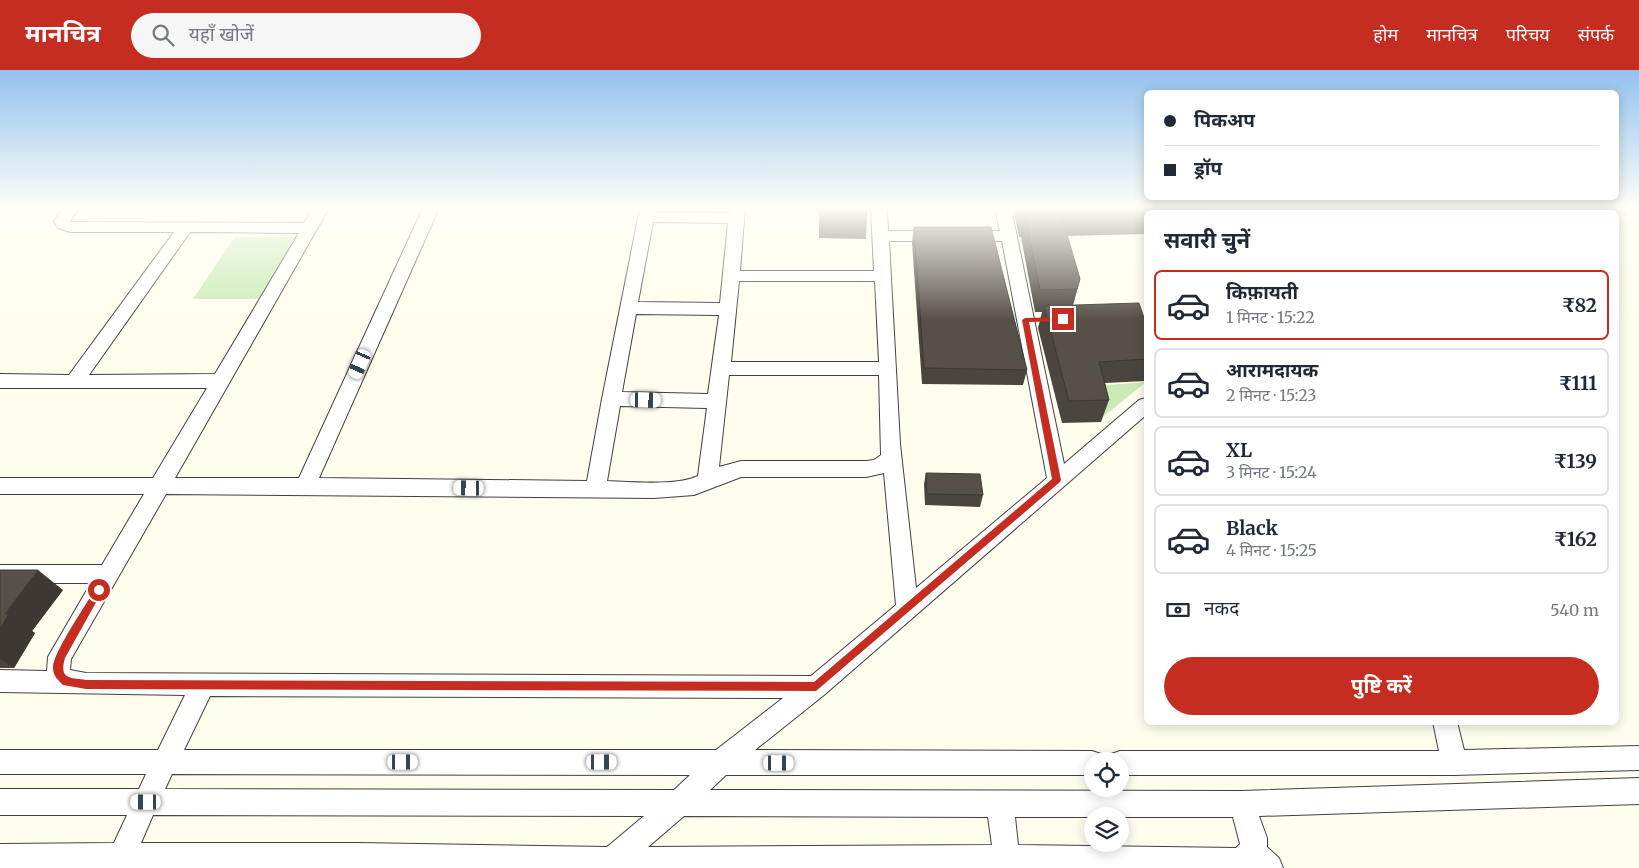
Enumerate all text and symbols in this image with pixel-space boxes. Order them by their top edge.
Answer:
search box [131,13,481,58]
text: मानचित्र [25,18,101,49]
icon: search [149,21,177,49]
text: यहाँ खोजें [189,22,254,46]
text: होम [1373,23,1398,46]
text: मानचित्र [1426,23,1478,46]
text: परिचय [1506,23,1550,46]
text: संपर्क [1578,23,1614,46]
text: पिकअप [1194,108,1255,132]
text: ड्रॉप [1194,156,1222,180]
text: सवारी चुनें [1164,226,1250,254]
text: किफ़ायती [1226,280,1298,304]
icon: car [1166,283,1211,328]
text: ₹82 [1562,293,1597,317]
text: 1 मिनट · 15:22 [1226,307,1315,327]
route end [1052,308,1074,330]
car [347,347,372,381]
text: आरामदायक [1226,358,1318,382]
icon: car [1166,361,1211,406]
text: ₹111 [1559,371,1597,395]
text: 2 मिनट · 15:23 [1226,385,1316,405]
car [630,392,661,408]
text: XL [1226,438,1252,462]
icon: car [1166,439,1211,484]
text: ₹139 [1554,449,1597,473]
text: 3 मिनट · 15:24 [1226,462,1317,482]
car [453,480,484,496]
text: Black [1226,516,1278,540]
icon: car [1166,517,1211,562]
text: ₹162 [1554,527,1597,551]
text: 4 मिनट · 15:25 [1226,540,1317,560]
route start [88,579,110,601]
icon: cash [1164,596,1192,624]
text: नकद [1204,596,1239,620]
text: 540 m [1550,600,1599,620]
button: पुष्टि करें [1164,657,1599,715]
map controls [1084,752,1129,852]
button: locate [1084,752,1129,797]
car [388,755,418,770]
car [587,755,617,770]
car [764,756,794,771]
car [131,795,161,810]
button: layers [1084,807,1129,852]

